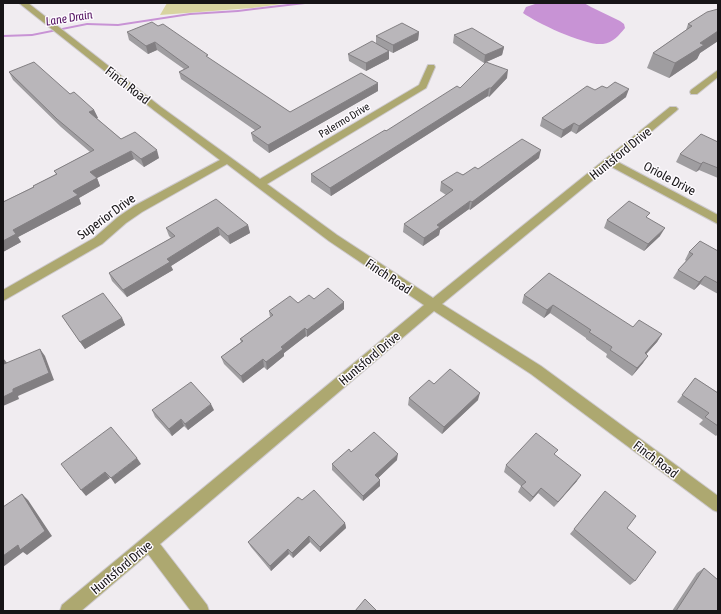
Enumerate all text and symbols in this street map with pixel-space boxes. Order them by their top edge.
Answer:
water label: Lane Drain [45,7,94,29]
street label: Finch Road [102,63,153,107]
street label: Palermo Drive [316,100,372,140]
street label: Huntsford Drive [586,124,654,183]
street label: Oriole Drive [641,158,698,198]
street label: Superior Drive [75,190,138,242]
street label: Finch Road [363,256,415,297]
street label: Huntsford Drive [336,328,403,388]
street label: Finch Road [630,438,681,481]
street label: Huntsford Drive [88,537,155,597]

